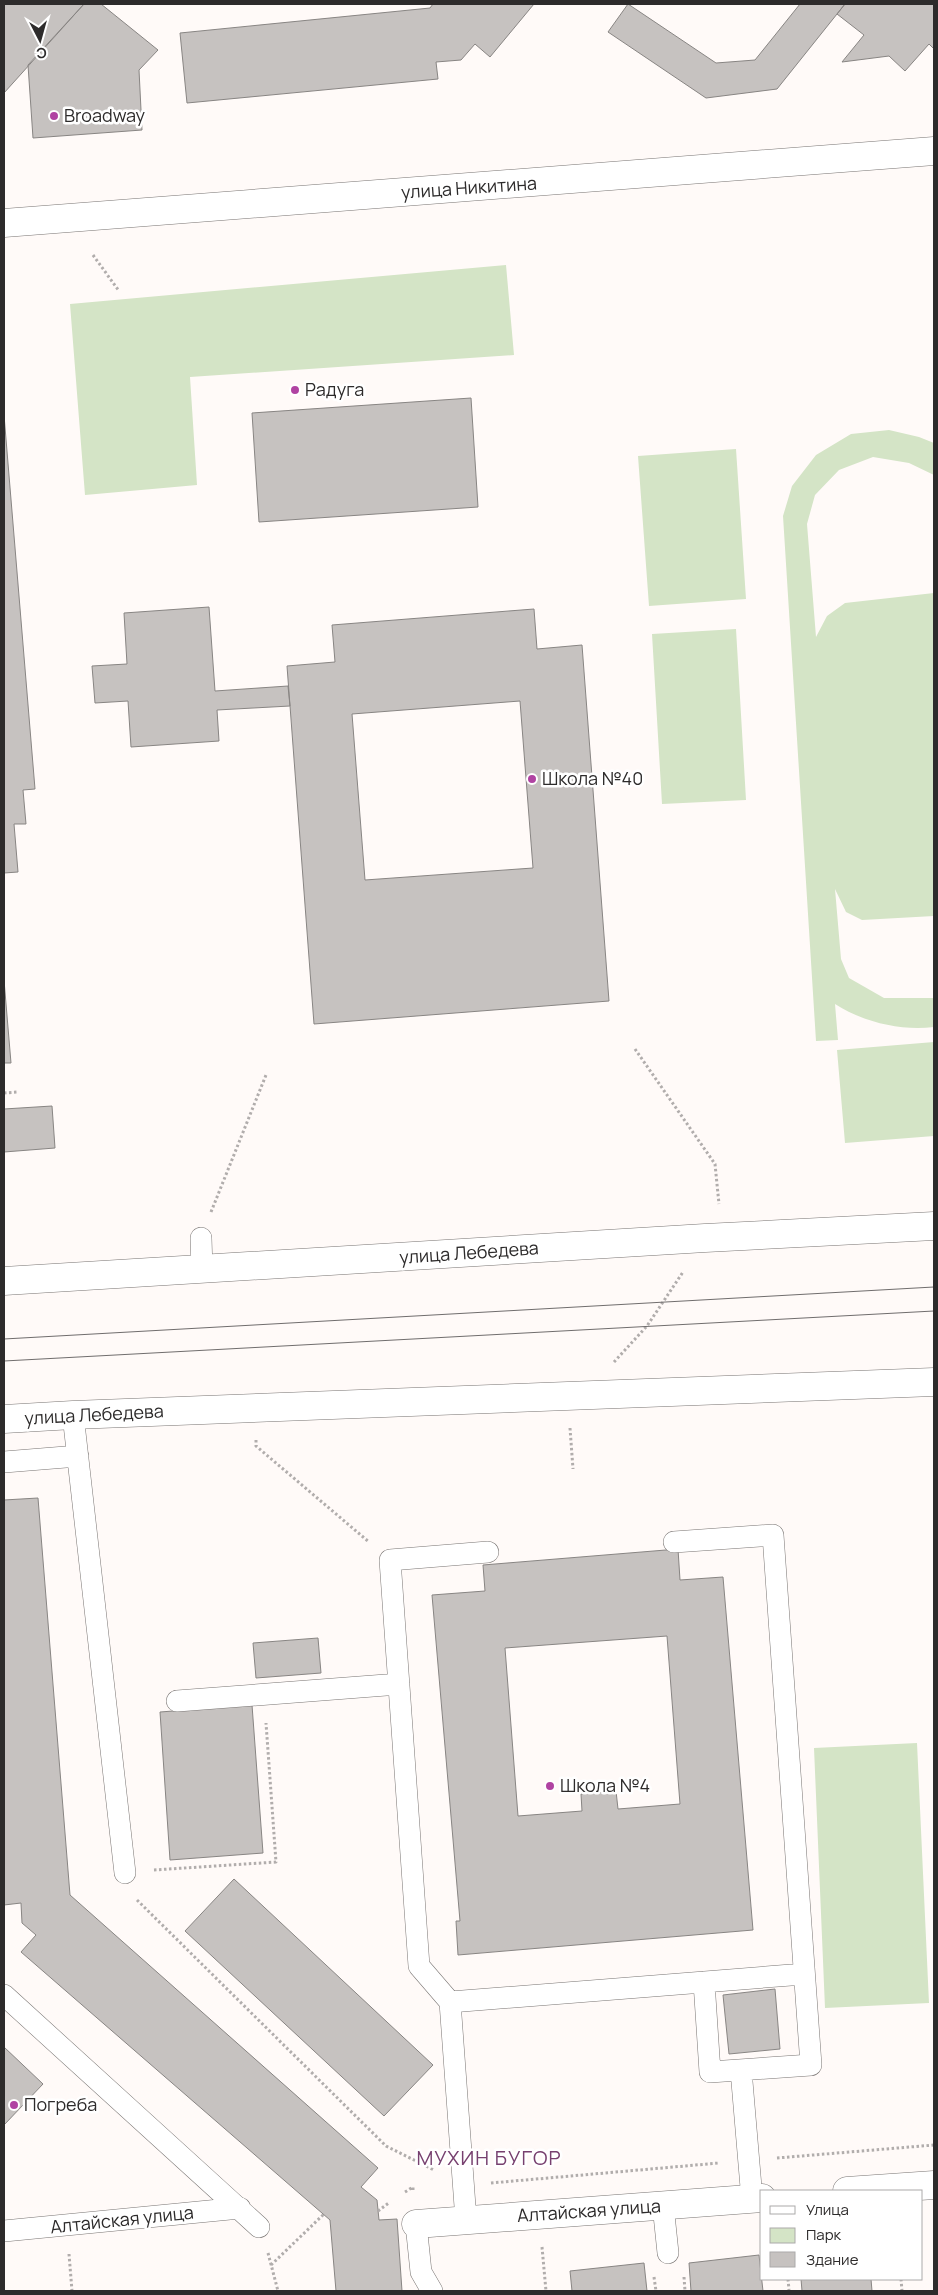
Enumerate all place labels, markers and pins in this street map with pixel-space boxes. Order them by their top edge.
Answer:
place label: Broadway [64,103,145,127]
marker: Broadway [48,110,60,122]
place label: Радуга [305,377,364,401]
marker: Радуга [289,384,301,396]
place label: Школа №40 [542,766,643,790]
marker: Школа №40 [526,773,538,785]
place label: Школа №4 [560,1773,650,1797]
marker: Школа №4 [544,1780,556,1792]
place label: Погреба [24,2092,97,2116]
marker: Погреба [8,2099,20,2111]

